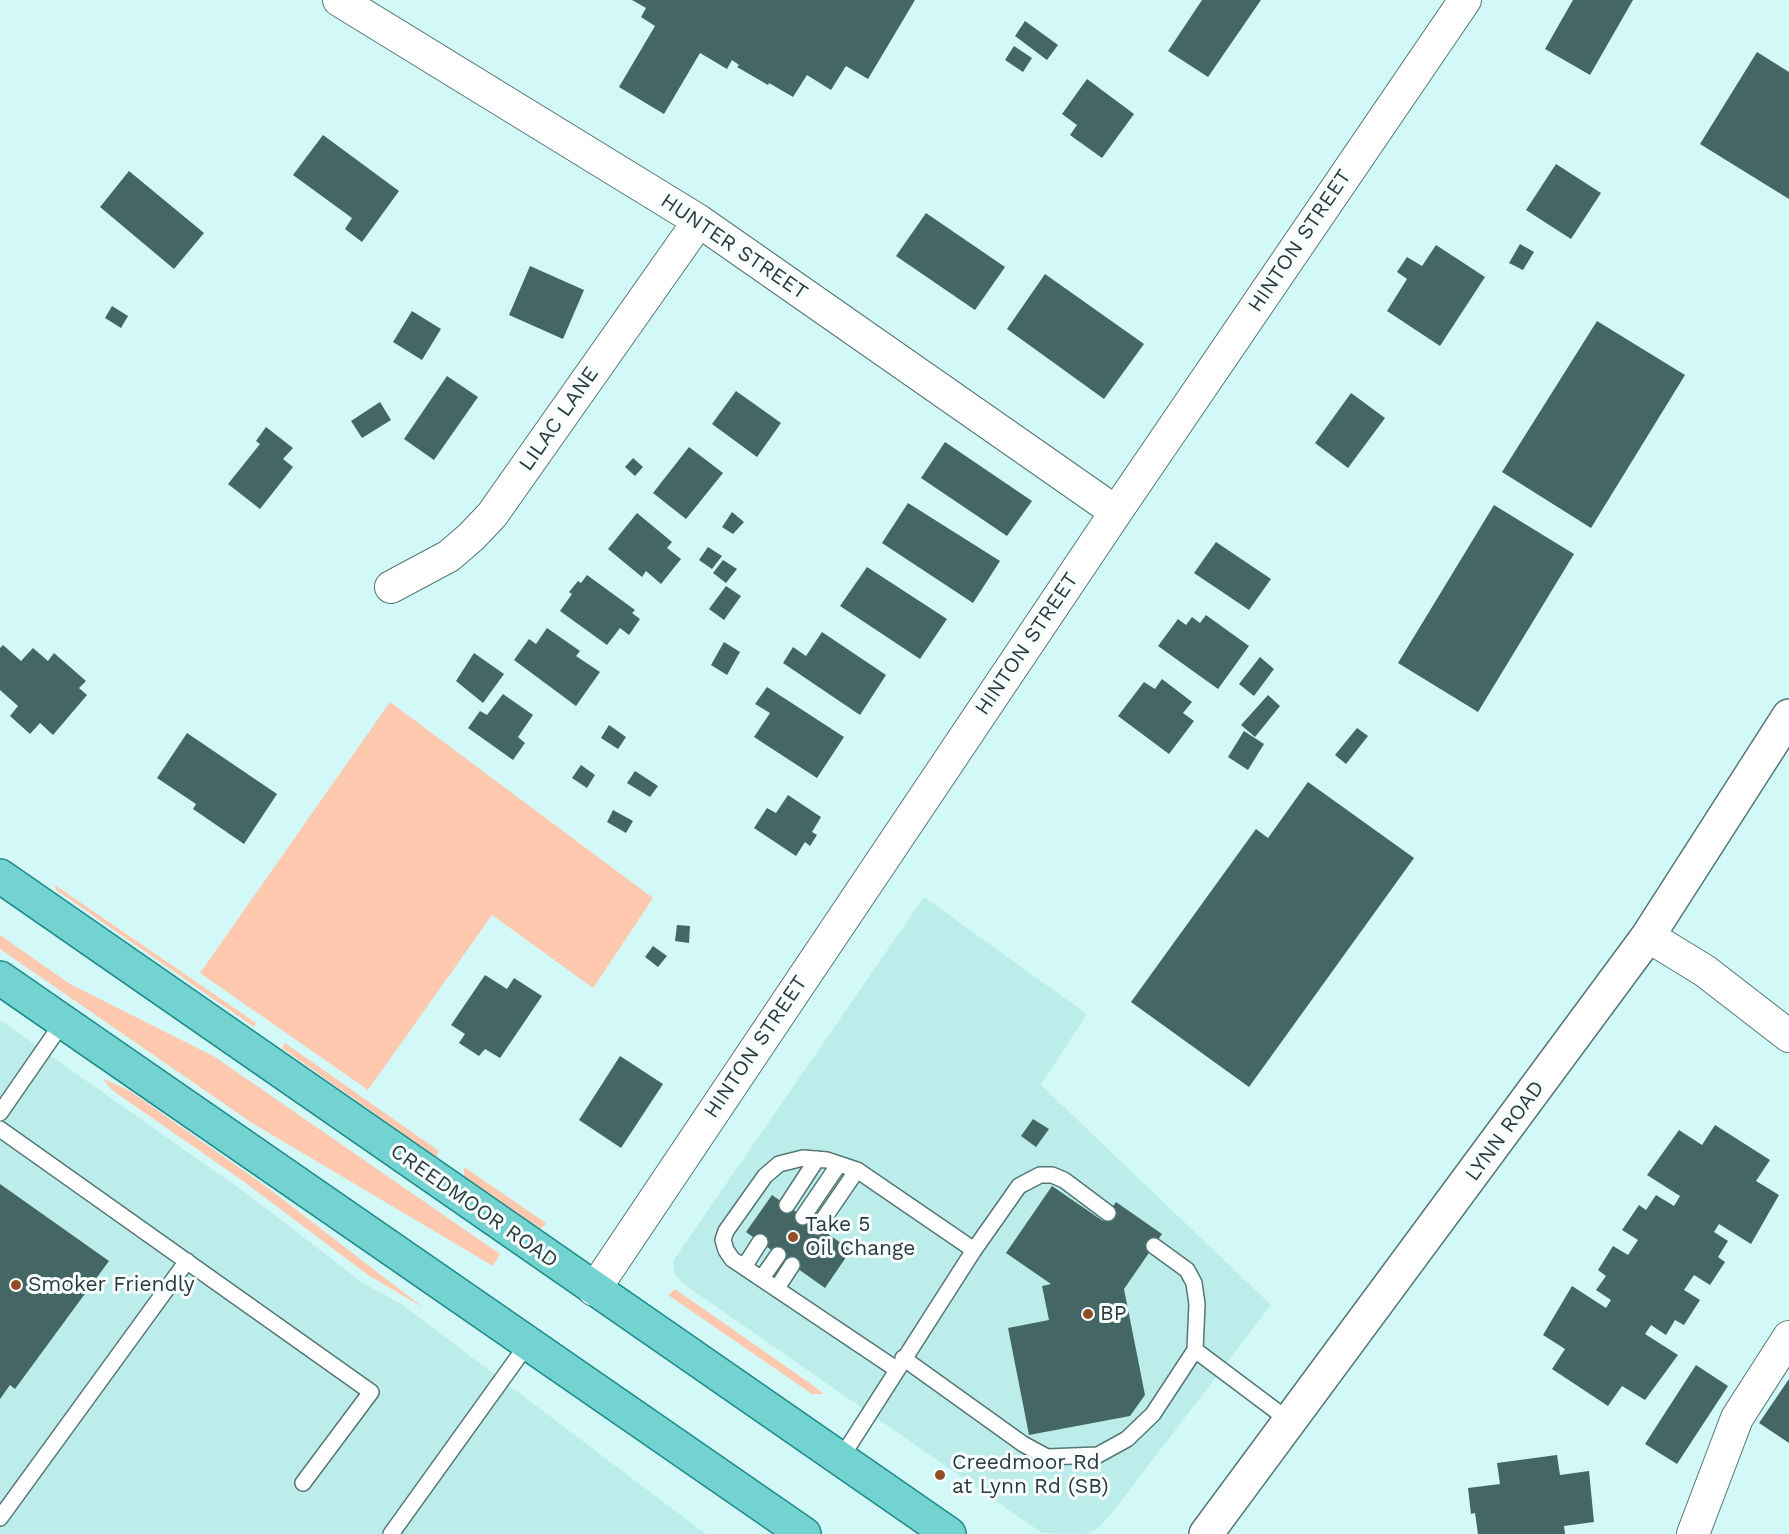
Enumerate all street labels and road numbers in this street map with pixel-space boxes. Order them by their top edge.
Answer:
street label: HINTON STREET [1243,165,1357,317]
street label: HUNTER STREET [656,189,812,305]
street label: LILAC LANE [514,362,604,476]
street label: HINTON STREET [970,568,1084,720]
street label: HINTON STREET [699,971,813,1123]
street label: LYNN ROAD [1460,1076,1550,1186]
street label: CREEDMOOR ROAD [385,1139,563,1273]

